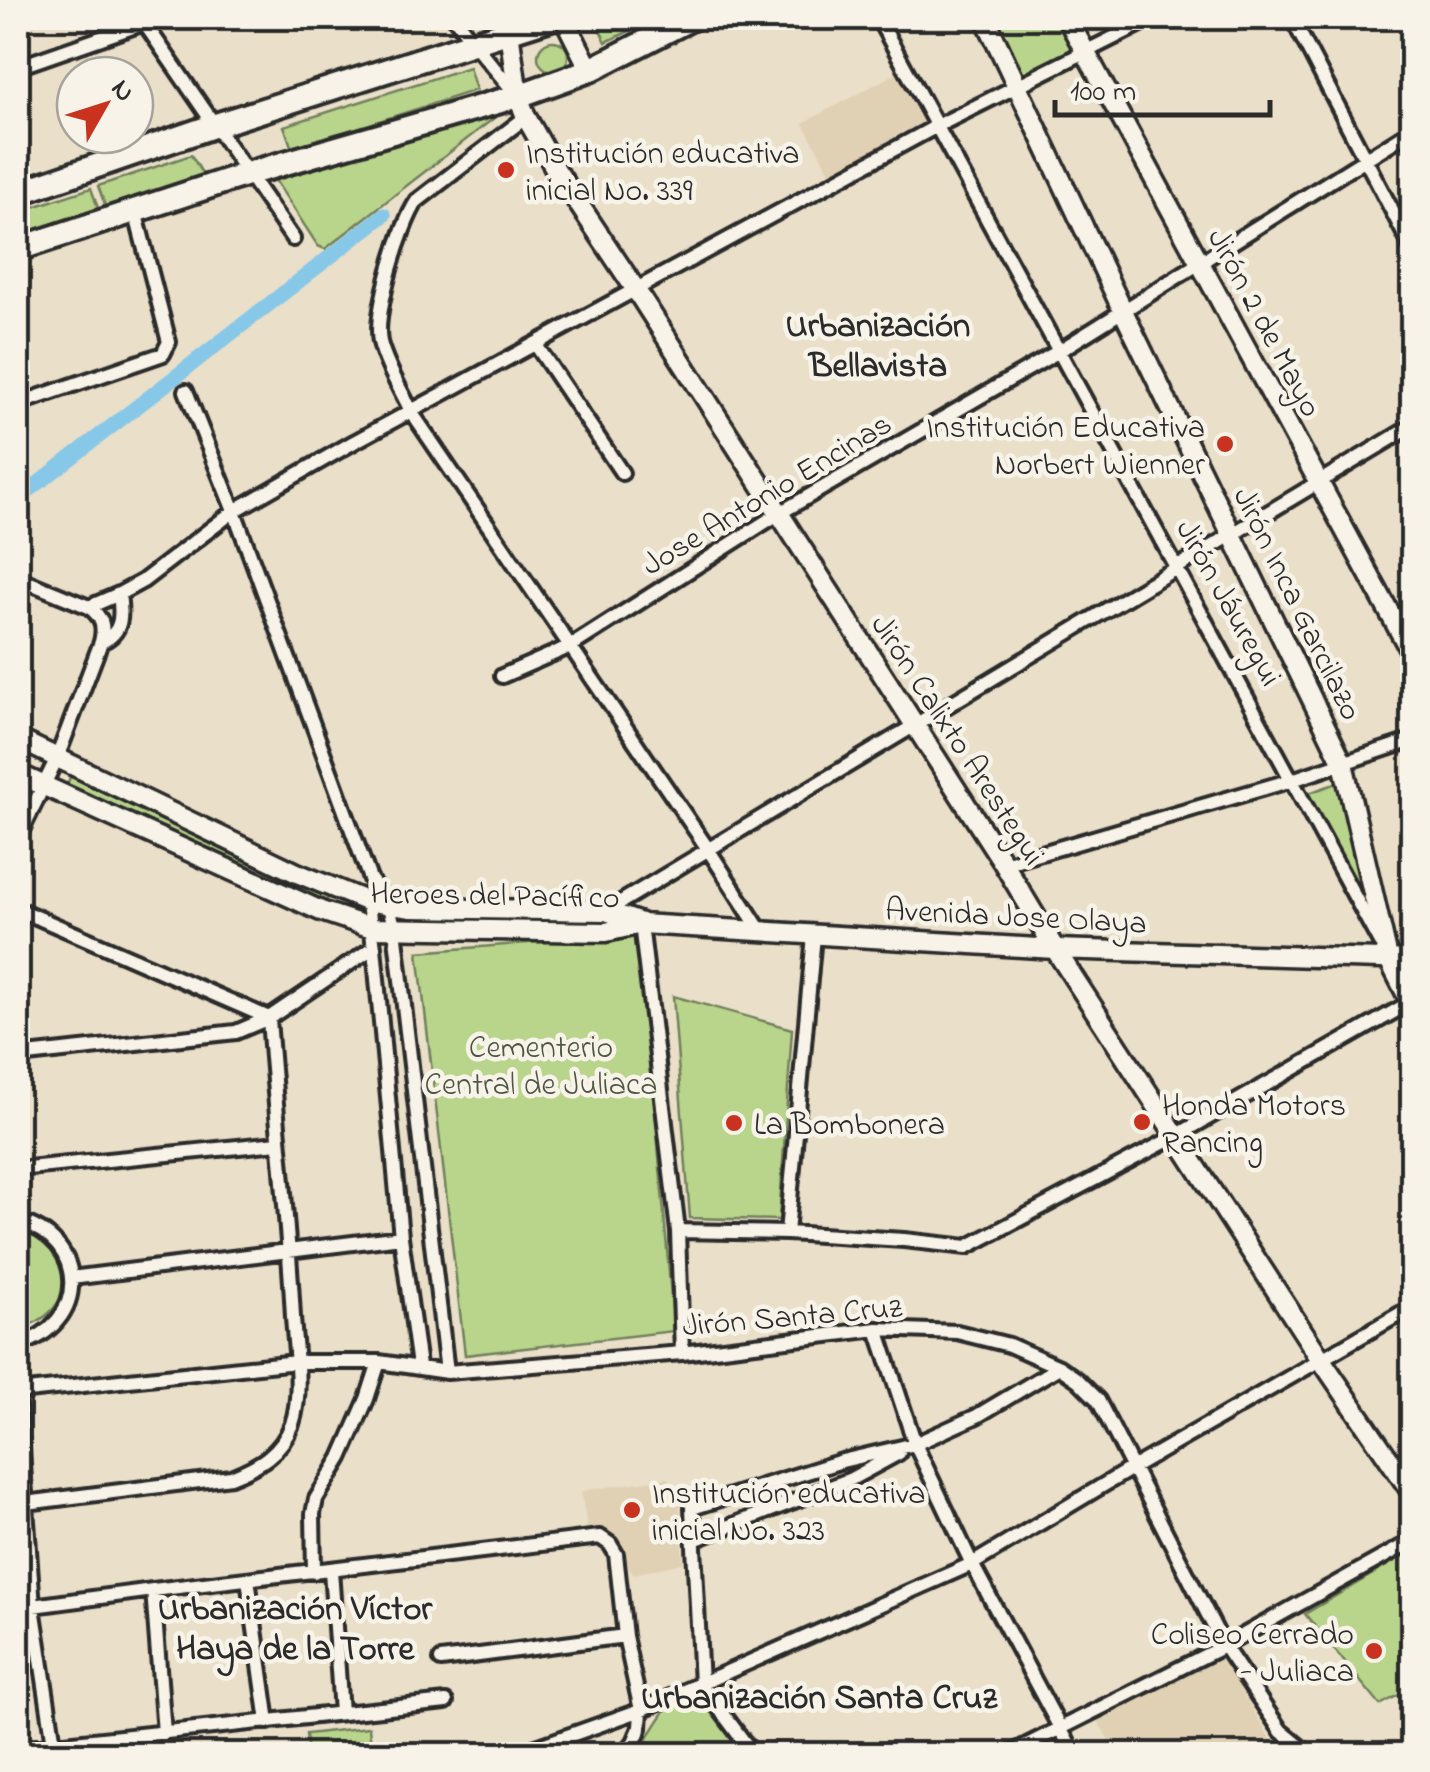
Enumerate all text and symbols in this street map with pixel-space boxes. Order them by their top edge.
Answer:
north arrow [55,55,155,155]
scale bar [1055,55,1270,117]
text: N [100,71,144,112]
text: 100 m [1070,71,1136,115]
place label: Institución educativa inicial No. 339 [526,132,800,216]
marker: Institución educativa inicial No. 339 [495,159,517,181]
street label: Jirón 2 de Mayo [1193,221,1332,427]
district label: Urbanización Bellavista [786,302,970,393]
street label: Jose Antonio Encinas [634,403,902,589]
place label: Institución Educativa Norbert Wienner [926,406,1205,490]
marker: Institución Educativa Norbert Wienner [1214,433,1236,455]
street label: Jirón Inca Garcilazo [1219,480,1373,729]
street label: Jirón Jáuregui [1162,512,1292,696]
street label: Jirón Calixto Arestegui [857,606,1055,876]
street label: Heroes del Pacífico [370,872,620,923]
street label: Avenida Jose Olaya [884,888,1148,949]
park label: Cementerio Central de Juliaca [424,1026,658,1110]
place label: Honda Motors Rancing [1162,1084,1346,1168]
place label: La Bombonera [754,1103,945,1150]
marker: Honda Motors Rancing [1131,1111,1153,1133]
marker: La Bombonera [723,1112,745,1134]
street label: Jirón Santa Cruz [680,1285,905,1352]
place label: Institución educativa inicial No. 323 [652,1472,926,1556]
marker: Institución educativa inicial No. 323 [621,1499,643,1521]
district label: Urbanización Víctor Haya de la Torre [158,1585,433,1677]
place label: Coliseo Cerrado - Juliaca [1151,1613,1354,1697]
marker: Coliseo Cerrado - Juliaca [1363,1640,1385,1662]
district label: Urbanización Santa Cruz [641,1674,998,1725]

